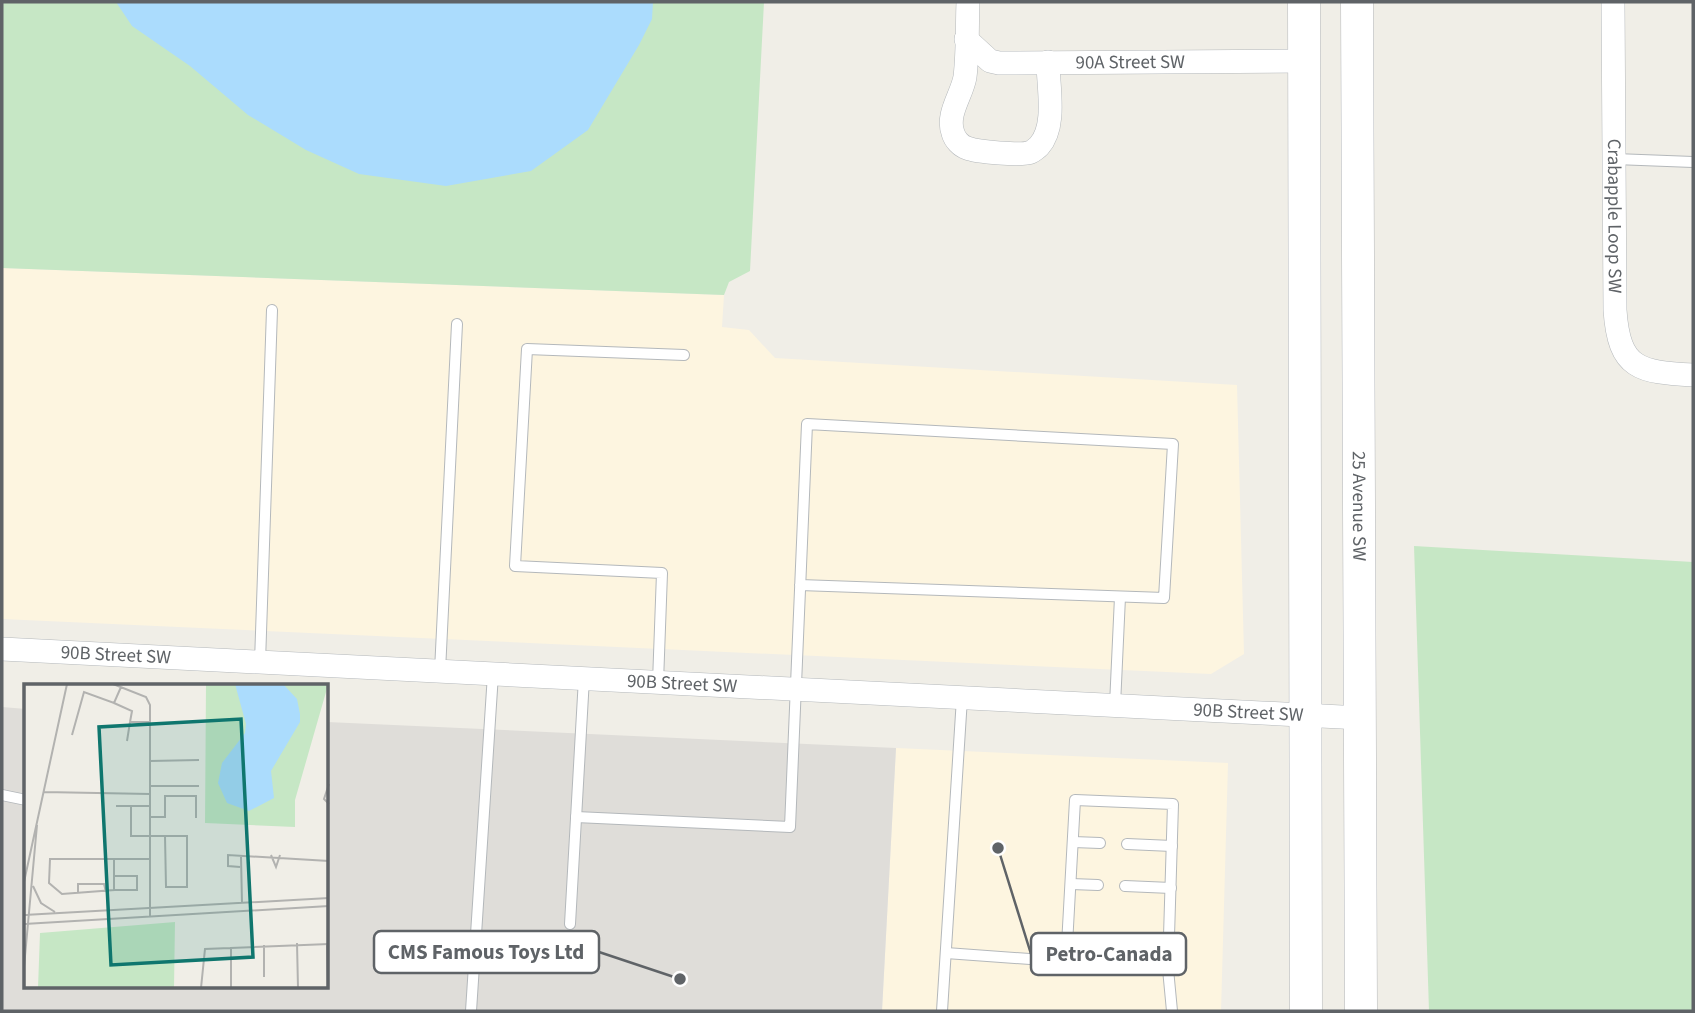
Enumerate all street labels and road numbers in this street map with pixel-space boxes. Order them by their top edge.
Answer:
street label: 90A Street SW [1075,48,1185,76]
street label: Crabapple Loop SW [1600,139,1628,294]
street label: 25 Avenue SW [1345,451,1373,561]
street label: 90B Street SW [60,638,172,671]
street label: 90B Street SW [626,667,738,700]
street label: 90B Street SW [1193,696,1304,729]

